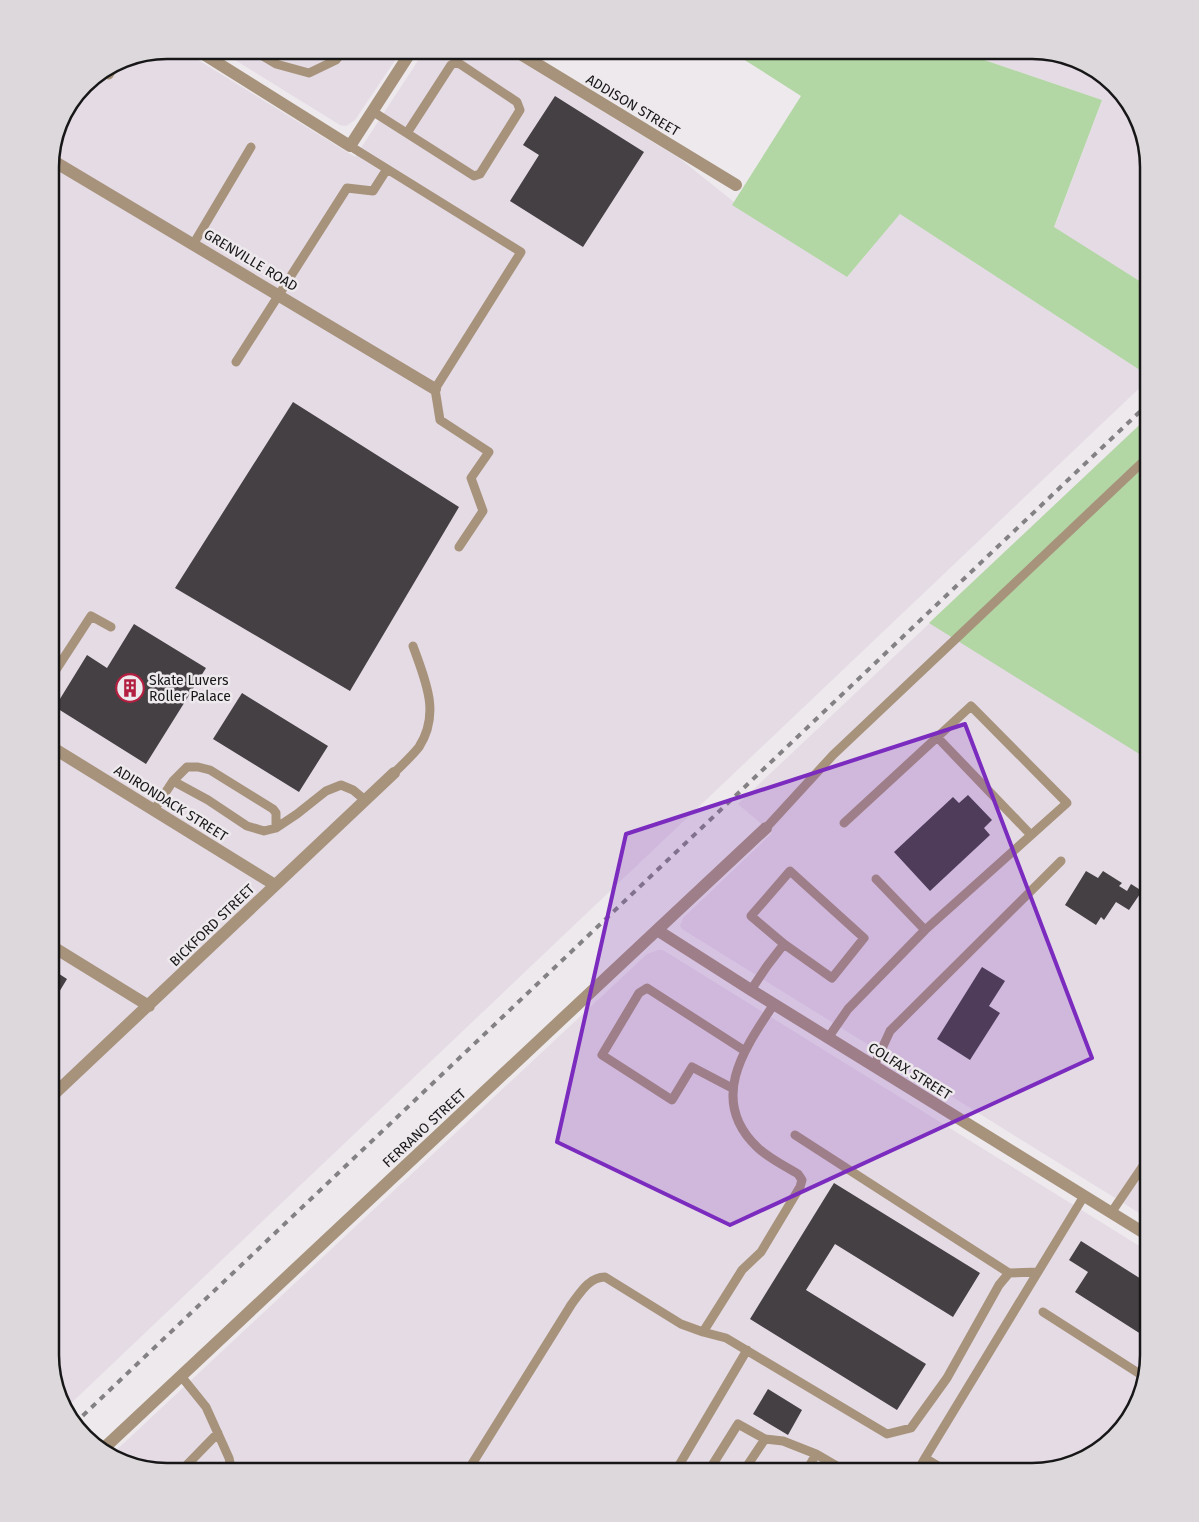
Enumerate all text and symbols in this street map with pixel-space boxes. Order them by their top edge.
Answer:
street label: ADDISON STREET [583,71,683,140]
street label: GRENVILLE ROAD [201,226,301,295]
place label: Skate Luvers Roller Palace [149,672,231,705]
building icon: Skate Luvers Roller Palace [115,673,145,703]
street label: ADIRONDACK STREET [111,762,231,846]
street label: BICKFORD STREET [166,880,259,970]
street label: COLFAX STREET [865,1039,955,1104]
street label: FERRANO STREET [379,1085,470,1171]

